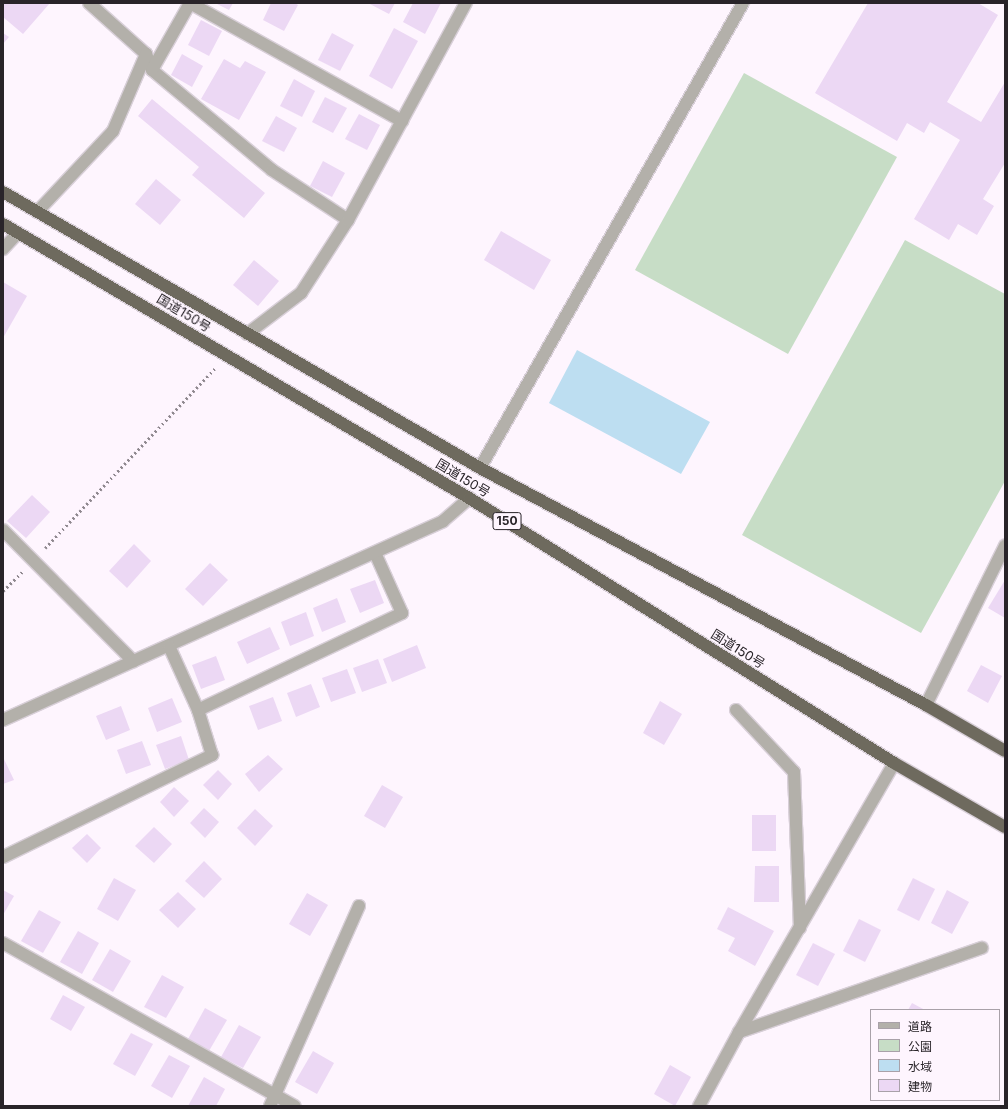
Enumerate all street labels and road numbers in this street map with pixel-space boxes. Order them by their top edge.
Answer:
street label: 国道150号 [154,291,214,335]
street label: 国道150号 [433,456,493,500]
road number: 150 [492,511,522,531]
street label: 国道150号 [708,626,768,672]

